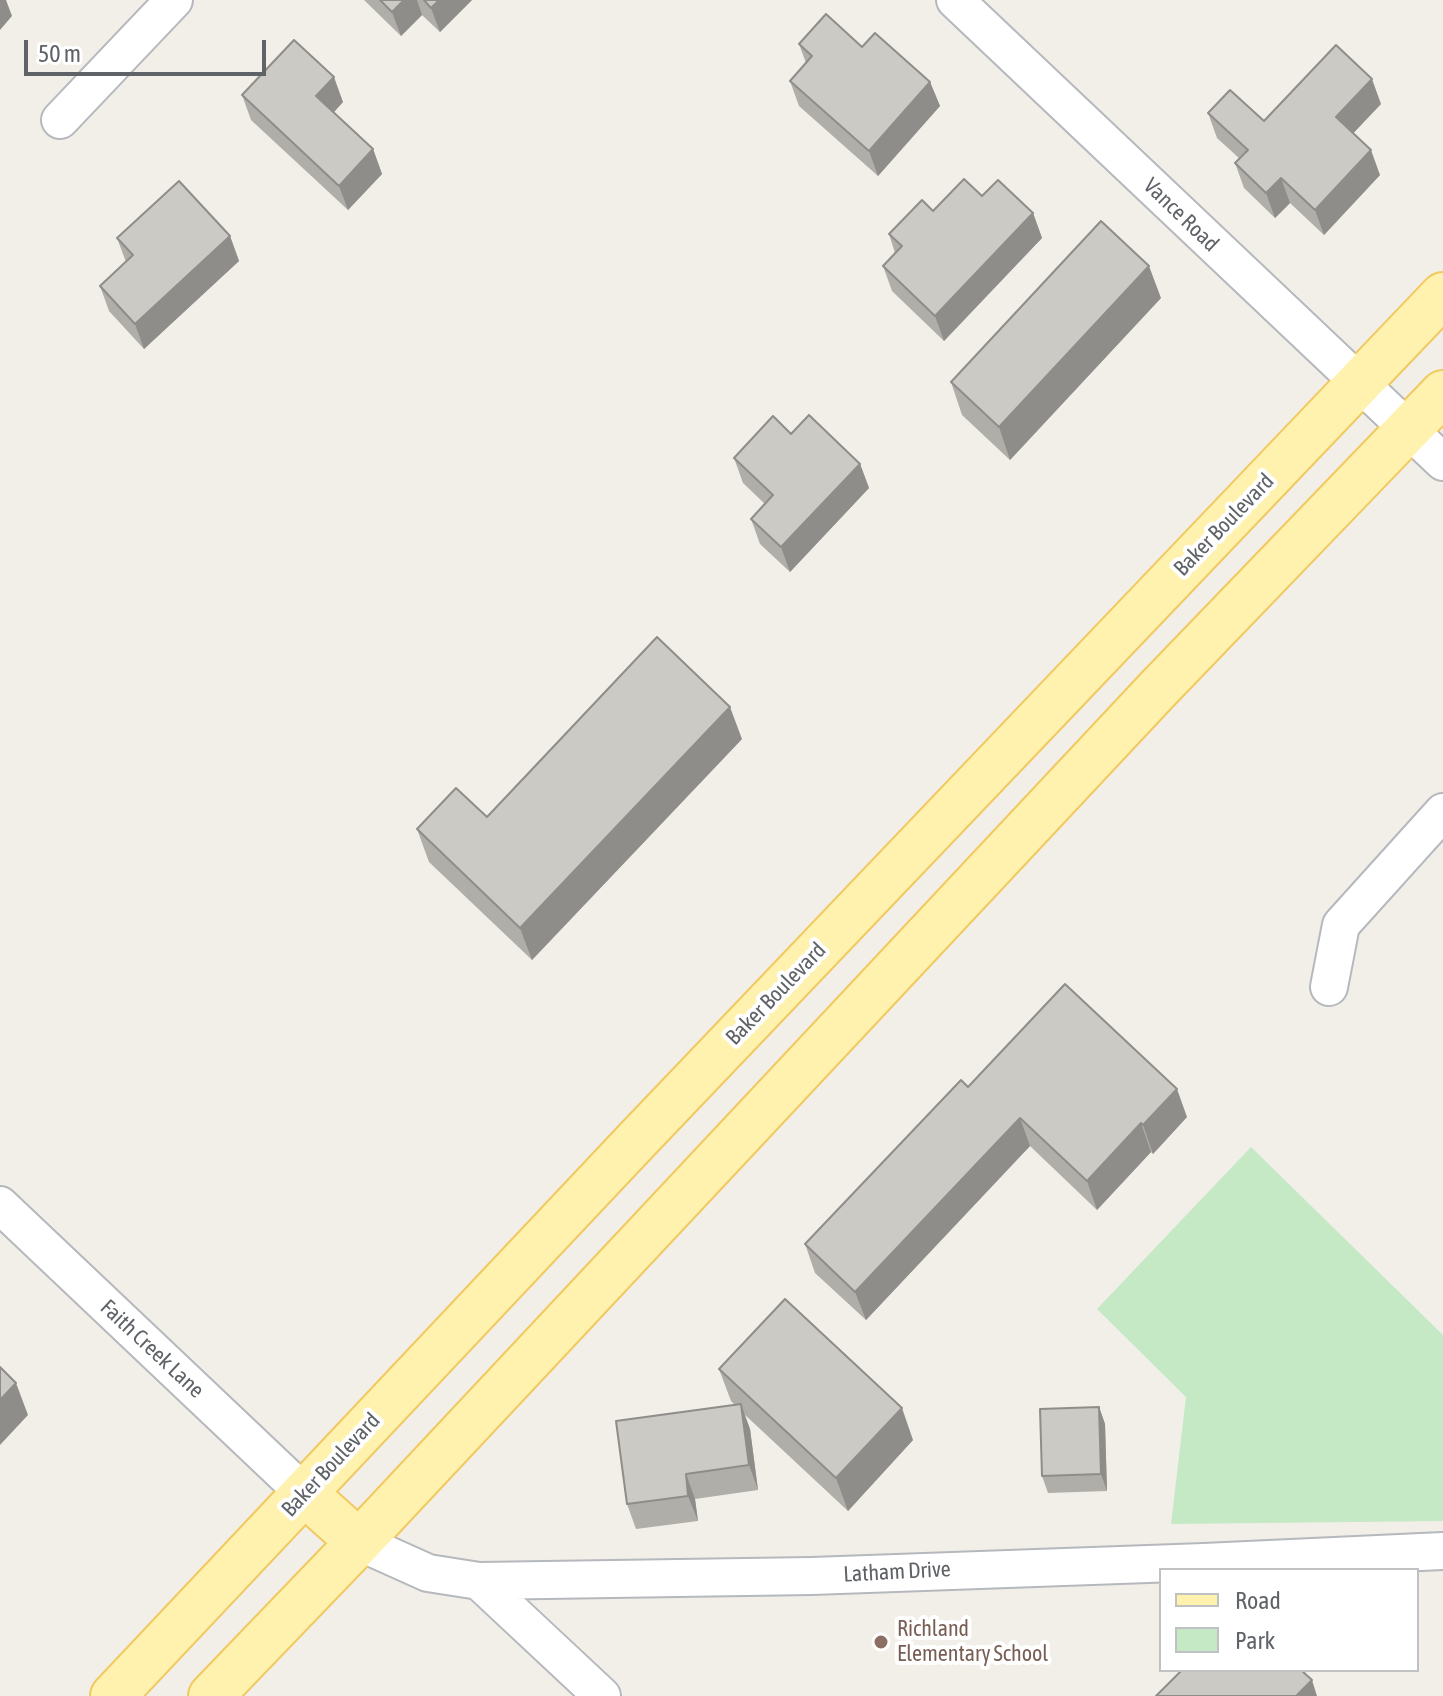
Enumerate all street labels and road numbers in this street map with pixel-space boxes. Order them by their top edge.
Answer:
street label: Vance Road [1138,173,1224,257]
street label: Baker Boulevard [1169,468,1279,582]
street label: Baker Boulevard [721,937,831,1051]
street label: Faith Creek Lane [95,1294,209,1404]
street label: Baker Boulevard [276,1408,386,1522]
street label: Latham Drive [843,1556,951,1588]

